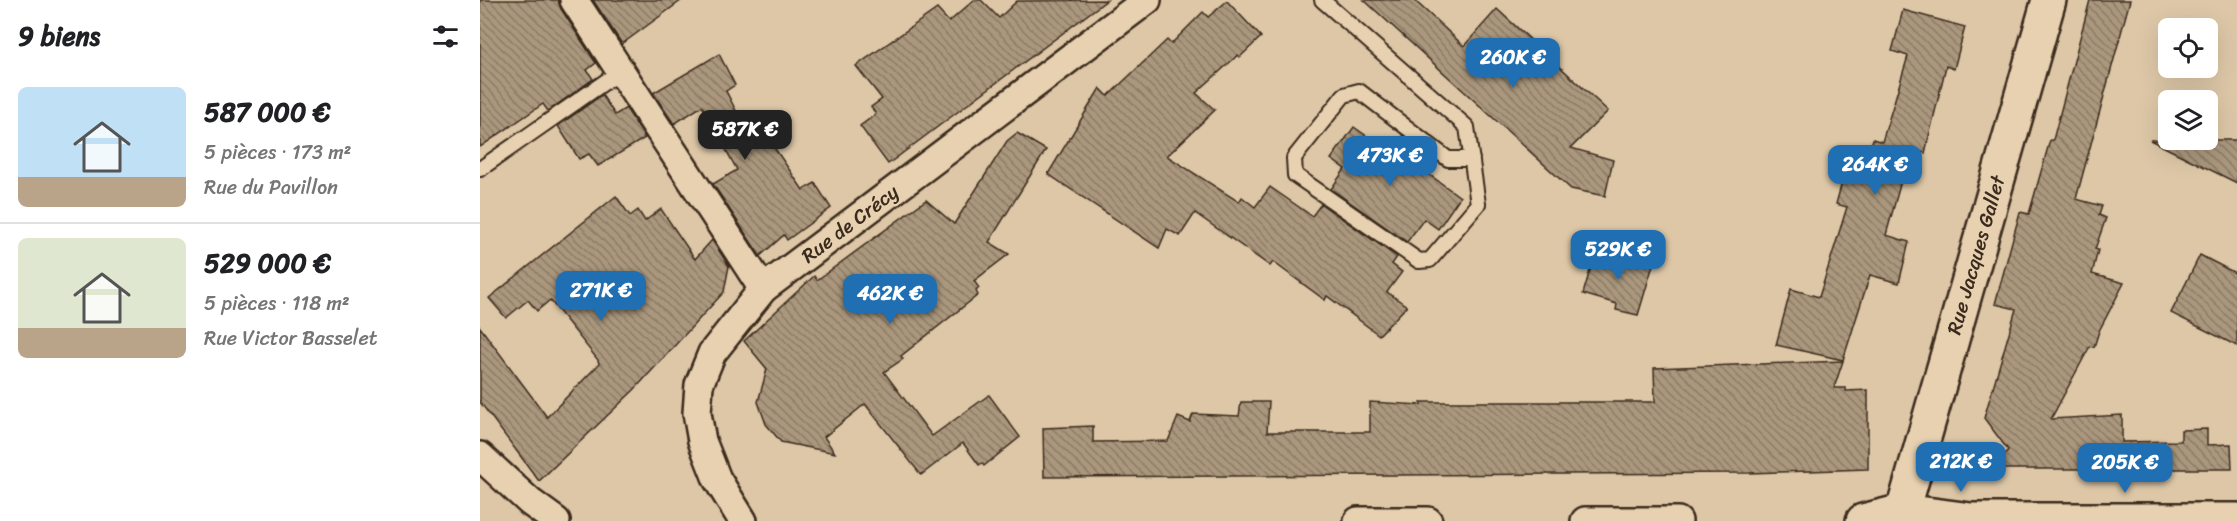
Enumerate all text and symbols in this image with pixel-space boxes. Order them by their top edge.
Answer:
text: 9 biens [18,13,100,59]
map controls [2158,18,2218,150]
button: locate [2158,18,2218,78]
icon: filters [429,20,462,53]
pin: 260K € [1464,38,1562,89]
text: 260K € [1480,40,1546,75]
text: 587 000 € [204,89,331,135]
button: layers [2158,90,2218,150]
pin: 587K € [696,110,794,161]
icon: home [66,111,138,183]
text: 587K € [712,112,778,147]
text: 5 pièces · 173 m² [204,135,351,170]
pin: 473K € [1341,136,1439,187]
text: 473K € [1357,138,1423,173]
pin: 264K € [1826,145,1924,196]
text: 264K € [1842,147,1908,182]
text: Rue du Pavillon [204,170,338,205]
street label: Rue Jacques Gallet [1937,170,2016,339]
street label: Rue de Crécy [794,175,907,273]
pin: 529K € [1569,230,1667,281]
text: 529K € [1585,232,1651,267]
text: 529 000 € [204,240,331,286]
icon: home [66,262,138,334]
pin: 271K € [552,271,650,322]
text: 271K € [570,273,632,308]
pin: 462K € [841,274,939,325]
text: 462K € [857,276,923,311]
text: 5 pièces · 118 m² [204,286,350,321]
text: Rue Victor Basselet [204,321,377,356]
pin: 212K € [1912,442,2010,493]
pin: 205K € [2076,443,2174,494]
text: 212K € [1930,444,1992,479]
text: 205K € [2091,445,2159,480]

